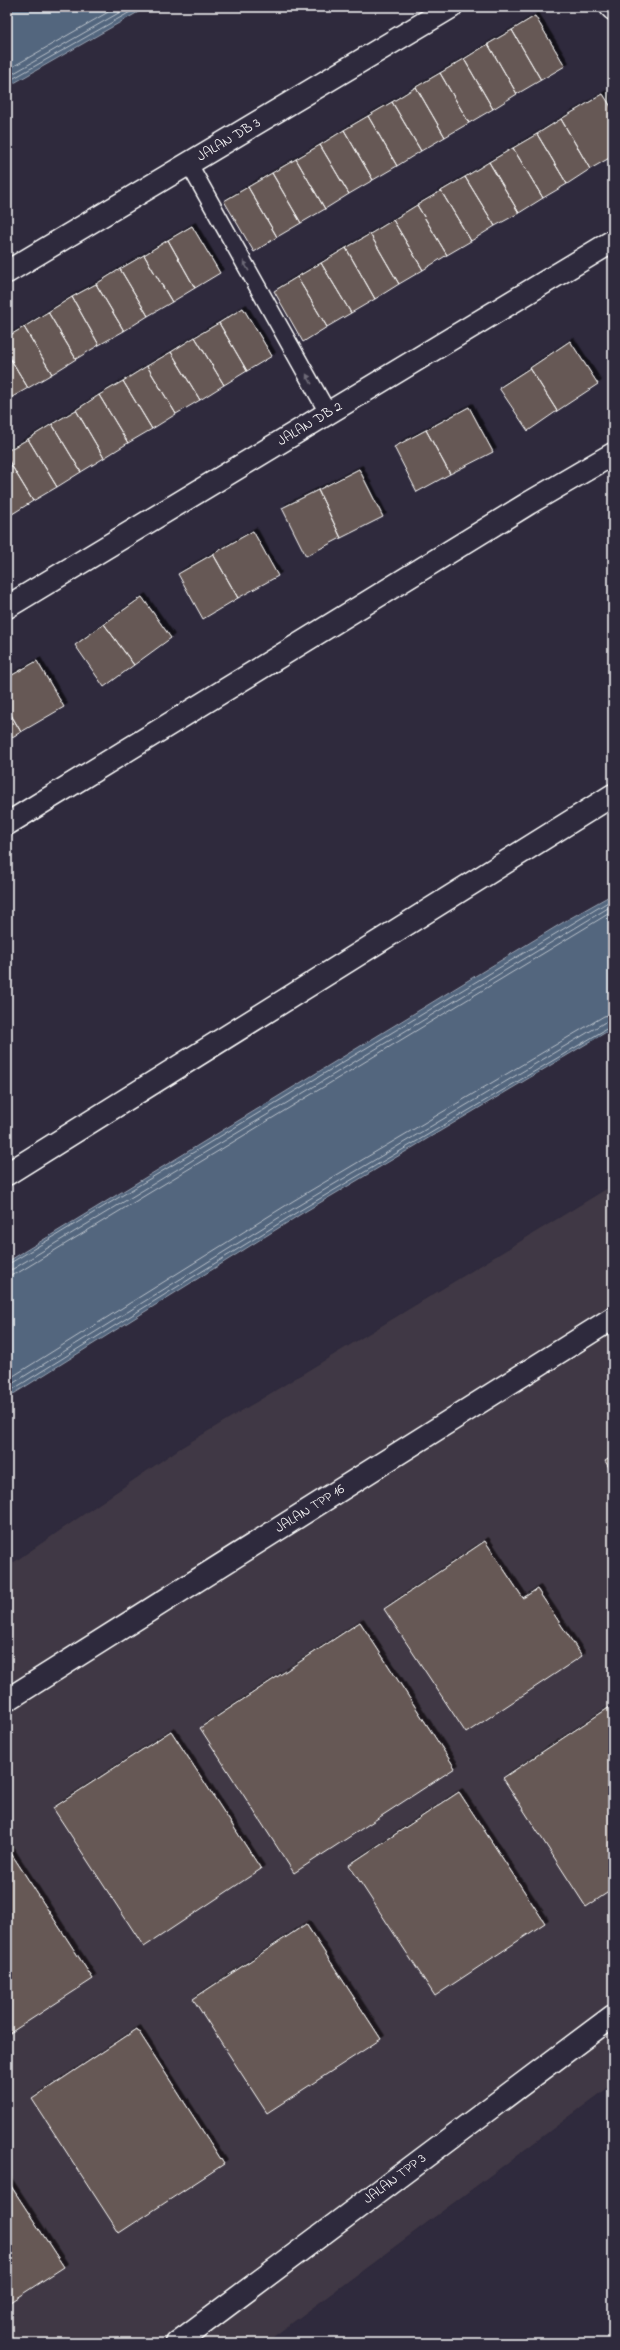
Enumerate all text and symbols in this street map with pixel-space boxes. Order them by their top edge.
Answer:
street label: JALAN DB 3 [193,113,265,167]
one-way arrow [242,260,249,271]
one-way arrow [306,373,313,385]
street label: JALAN DB 2 [274,396,346,452]
street label: JALAN TPP 16 [271,1479,349,1539]
street label: JALAN TPP 3 [359,2148,431,2210]

